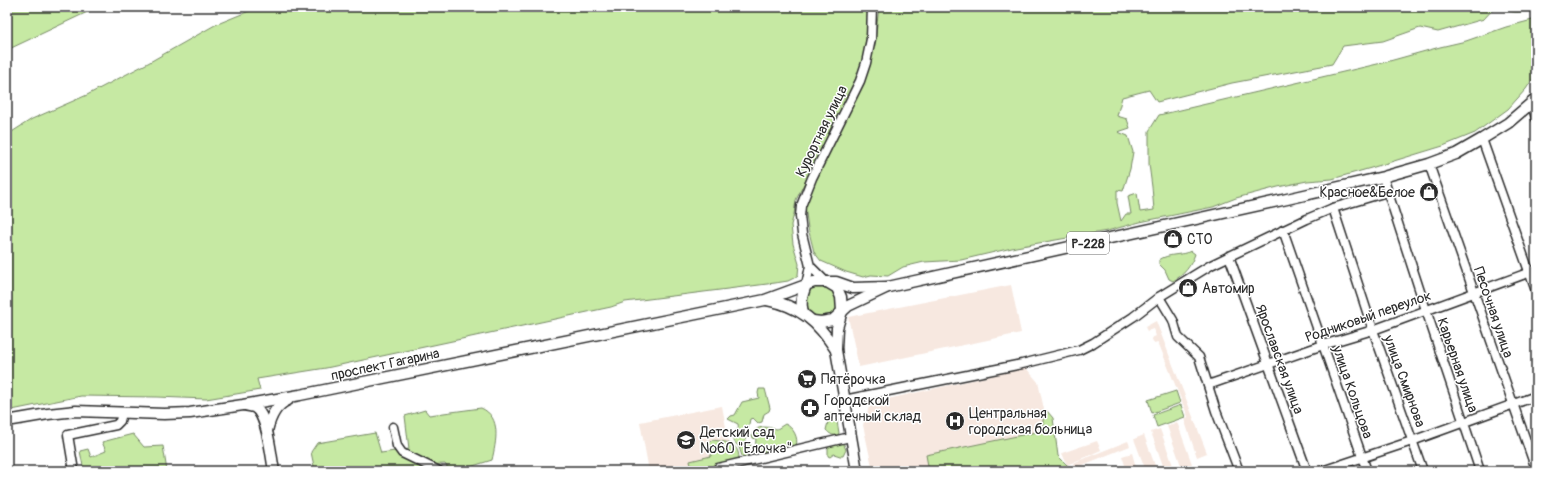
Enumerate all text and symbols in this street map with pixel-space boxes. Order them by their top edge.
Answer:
street label: Курортная улица [792,83,851,180]
shop icon: Красное&Белое [1418,181,1440,203]
place label: Красное&Белое [1319,184,1415,201]
shop icon: СТО [1162,228,1184,250]
place label: СТО [1187,231,1212,248]
road number: Р-228 [1067,232,1109,254]
street label: Песочная улица [1470,264,1517,360]
shop icon: Автомир [1177,277,1199,299]
place label: Автомир [1202,280,1255,297]
street label: Родниковый переулок [1303,287,1433,346]
street label: Ярославская улица [1252,302,1307,416]
street label: Карьерная улица [1433,316,1482,415]
street label: улица Смирнова [1380,332,1429,429]
street label: улица Кольцова [1328,343,1376,441]
street label: проспект Гагарина [329,345,441,384]
supermarket icon: Пятёрочка [796,368,818,390]
place label: Пятёрочка [821,371,885,388]
place label: Городской аптечный склад [824,392,922,425]
pharmacy icon: Городской аптечный склад [799,397,821,419]
place label: Центральная городская больница [969,405,1092,438]
hospital icon: Центральная городская больница [944,410,966,432]
place label: Детский сад №60 "Елочка" [699,424,792,457]
school or university icon: Детский сад №60 "Елочка" [675,429,697,451]

